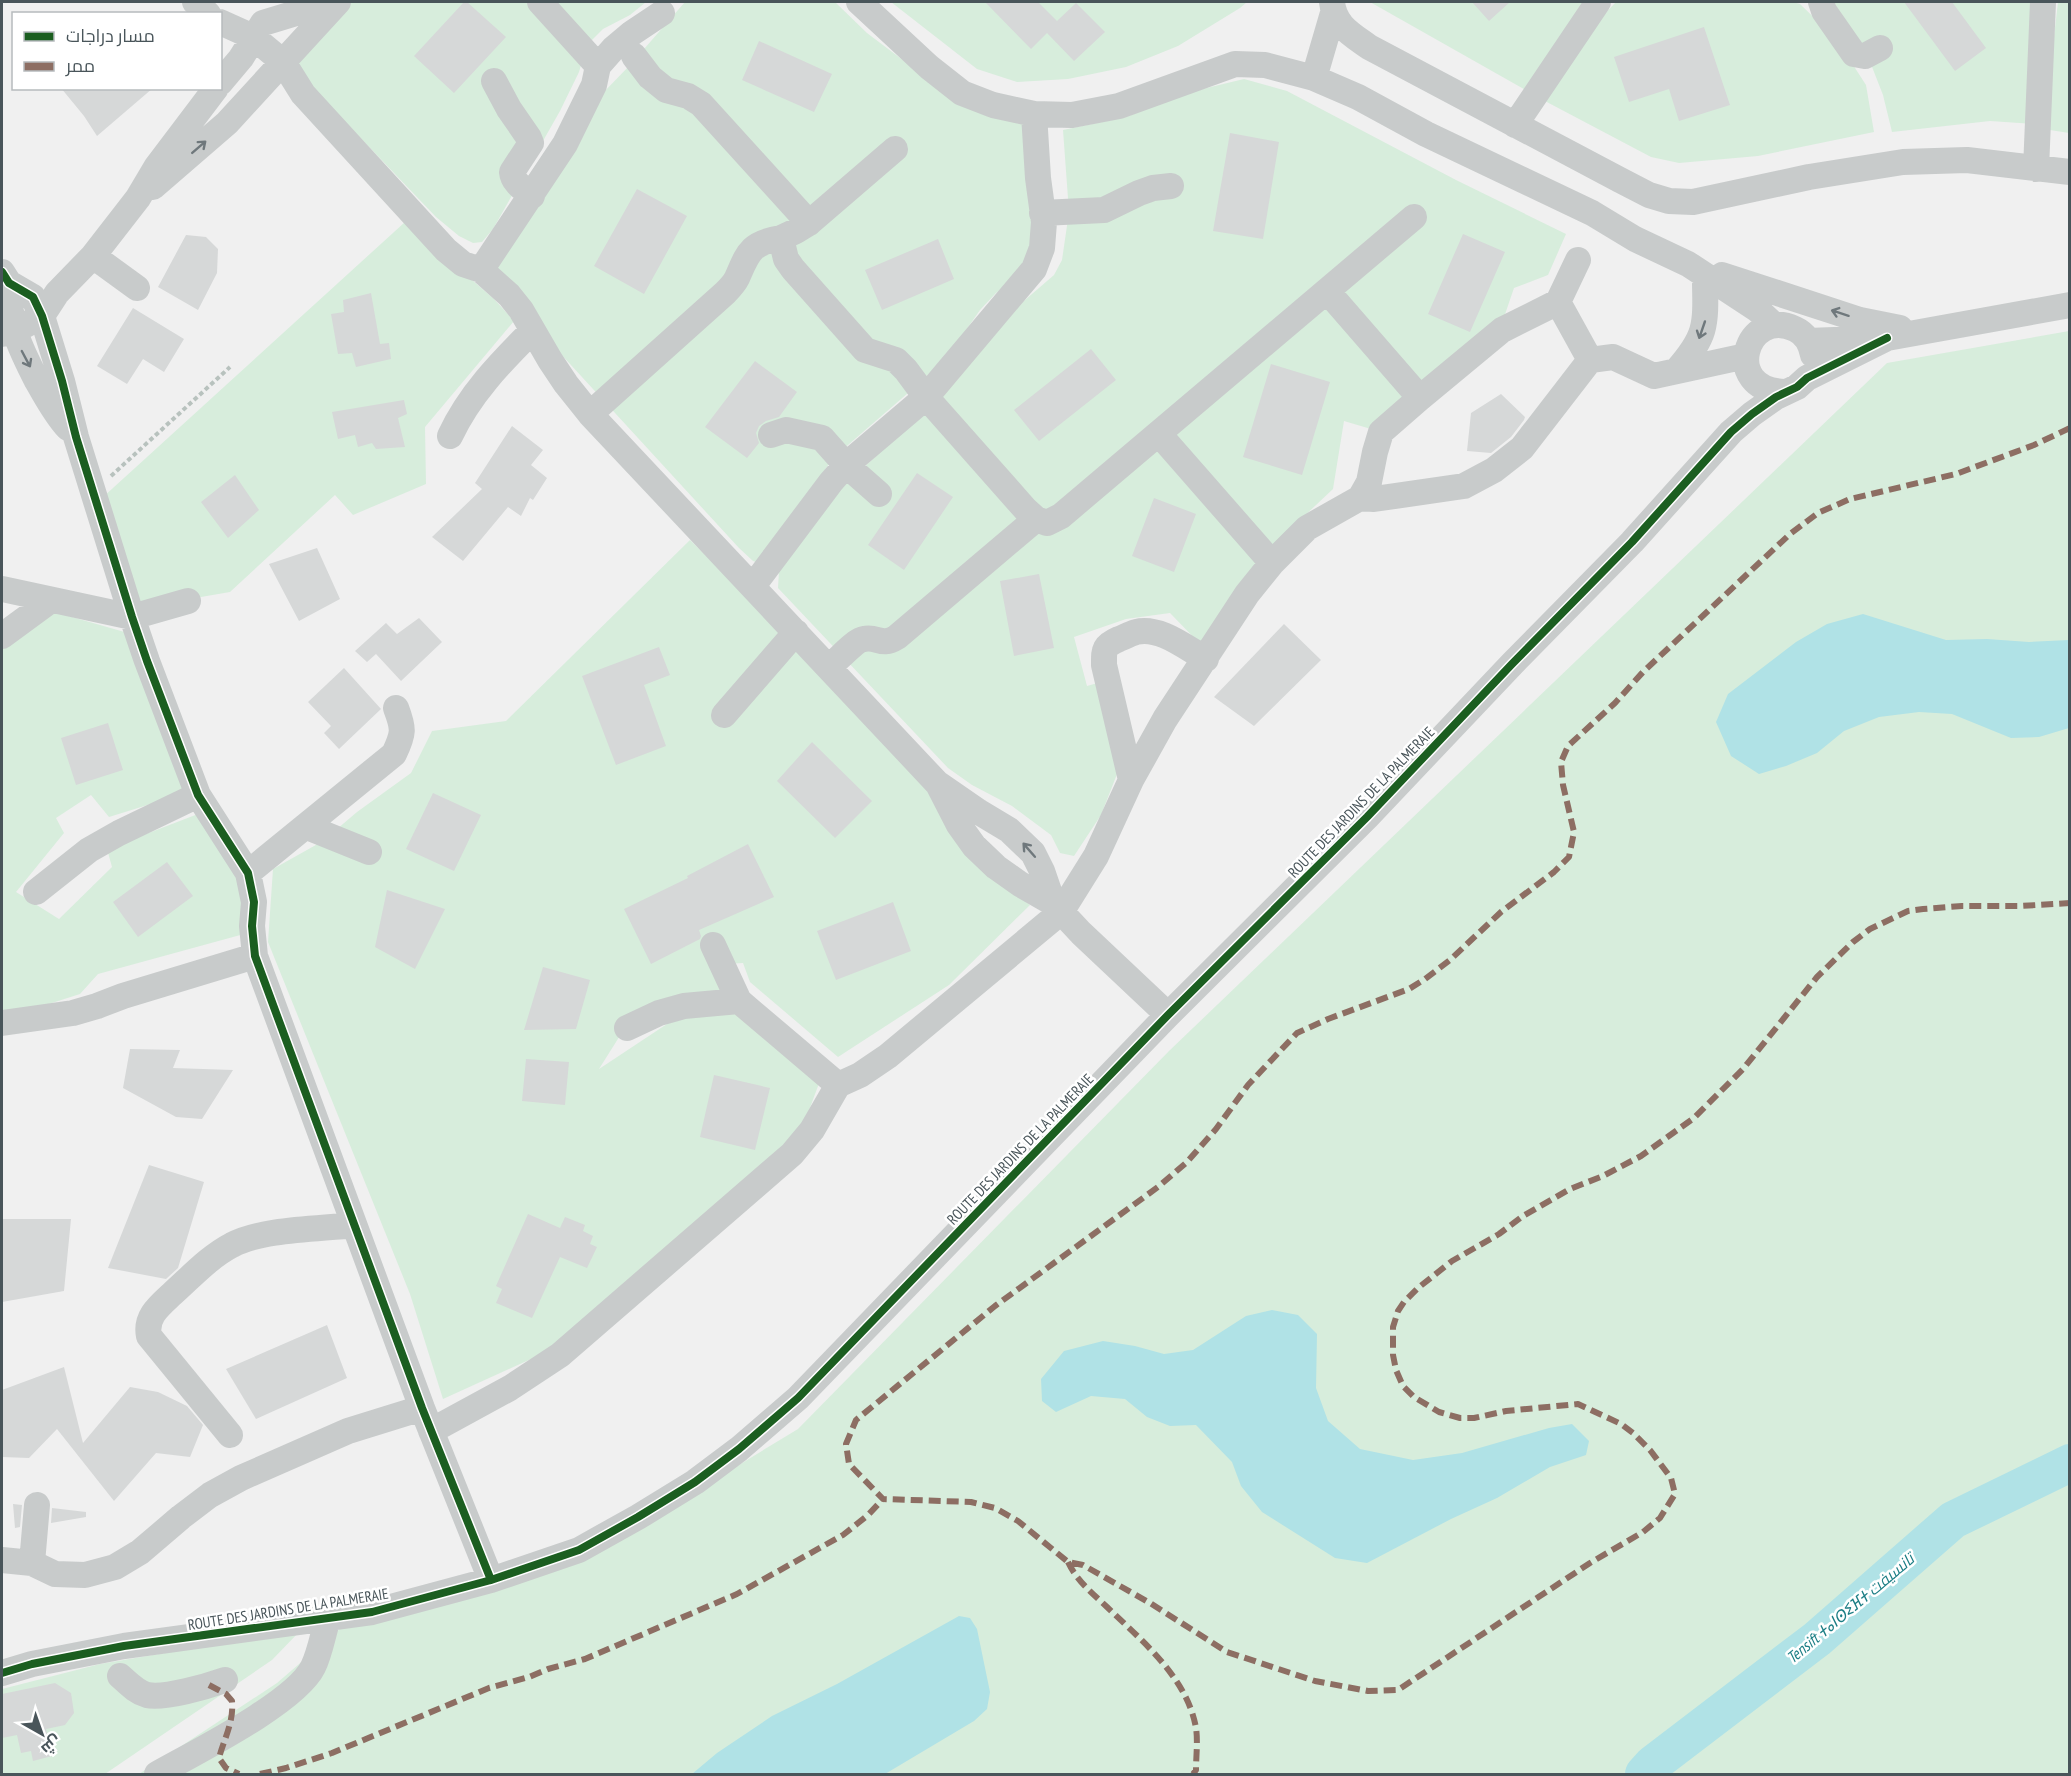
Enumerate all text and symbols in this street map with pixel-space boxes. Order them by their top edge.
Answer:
legend [12,12,222,90]
text: مسار دراجات [66,24,155,47]
text: ممر [65,54,95,77]
one-way arrow [192,140,207,154]
one-way arrow [1831,307,1850,318]
one-way arrow [1696,320,1707,339]
one-way arrow [20,350,32,367]
street label: ROUTE DES JARDINS DE LA PALMERAIE [1284,722,1438,882]
one-way arrow [1022,843,1036,858]
street label: ROUTE DES JARDINS DE LA PALMERAIE [943,1069,1097,1229]
water label: Tensift ⵜⴰⵏⵙⵉⴼⵜ تانسيفت [1782,1547,1920,1667]
street label: ROUTE DES JARDINS DE LA PALMERAIE [186,1584,390,1634]
north arrow [12,1704,72,1764]
text: ش [37,1731,66,1760]

